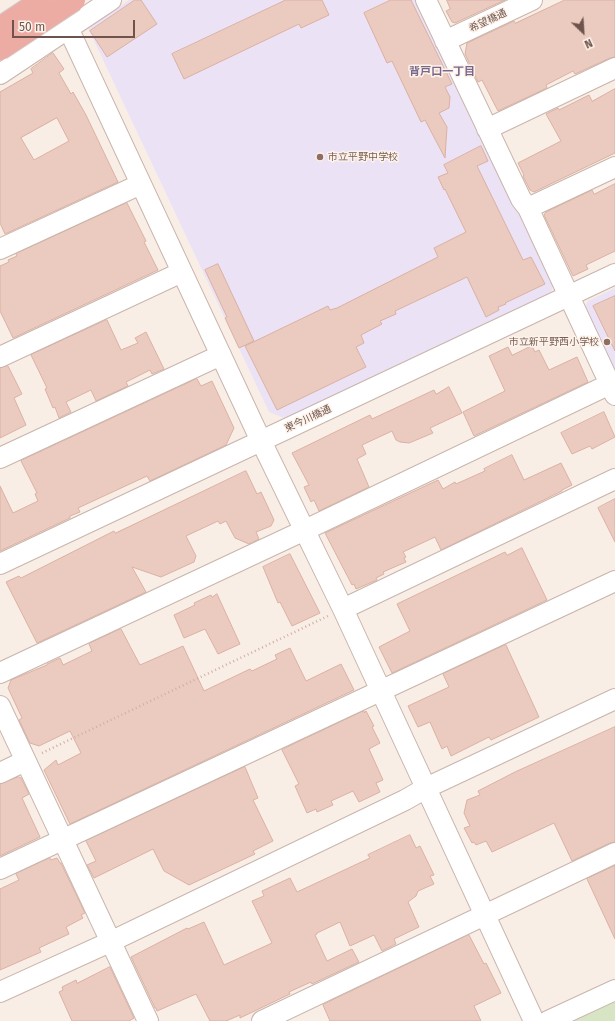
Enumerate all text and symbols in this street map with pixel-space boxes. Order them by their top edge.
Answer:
street label: 希望橋通 [467,7,509,35]
scale bar [14,12,137,38]
north arrow [563,12,603,52]
text: 50 m [19,20,45,34]
text: N [582,36,594,51]
district label: 背戸口一丁目 [409,65,475,79]
place label: 市立平野中学校 [328,151,398,163]
marker: 市立平野中学校 [315,152,325,162]
place label: 市立新平野西小学校 [509,336,599,348]
marker: 市立新平野西小学校 [602,337,612,347]
street label: 東今川橋通 [283,403,333,435]

